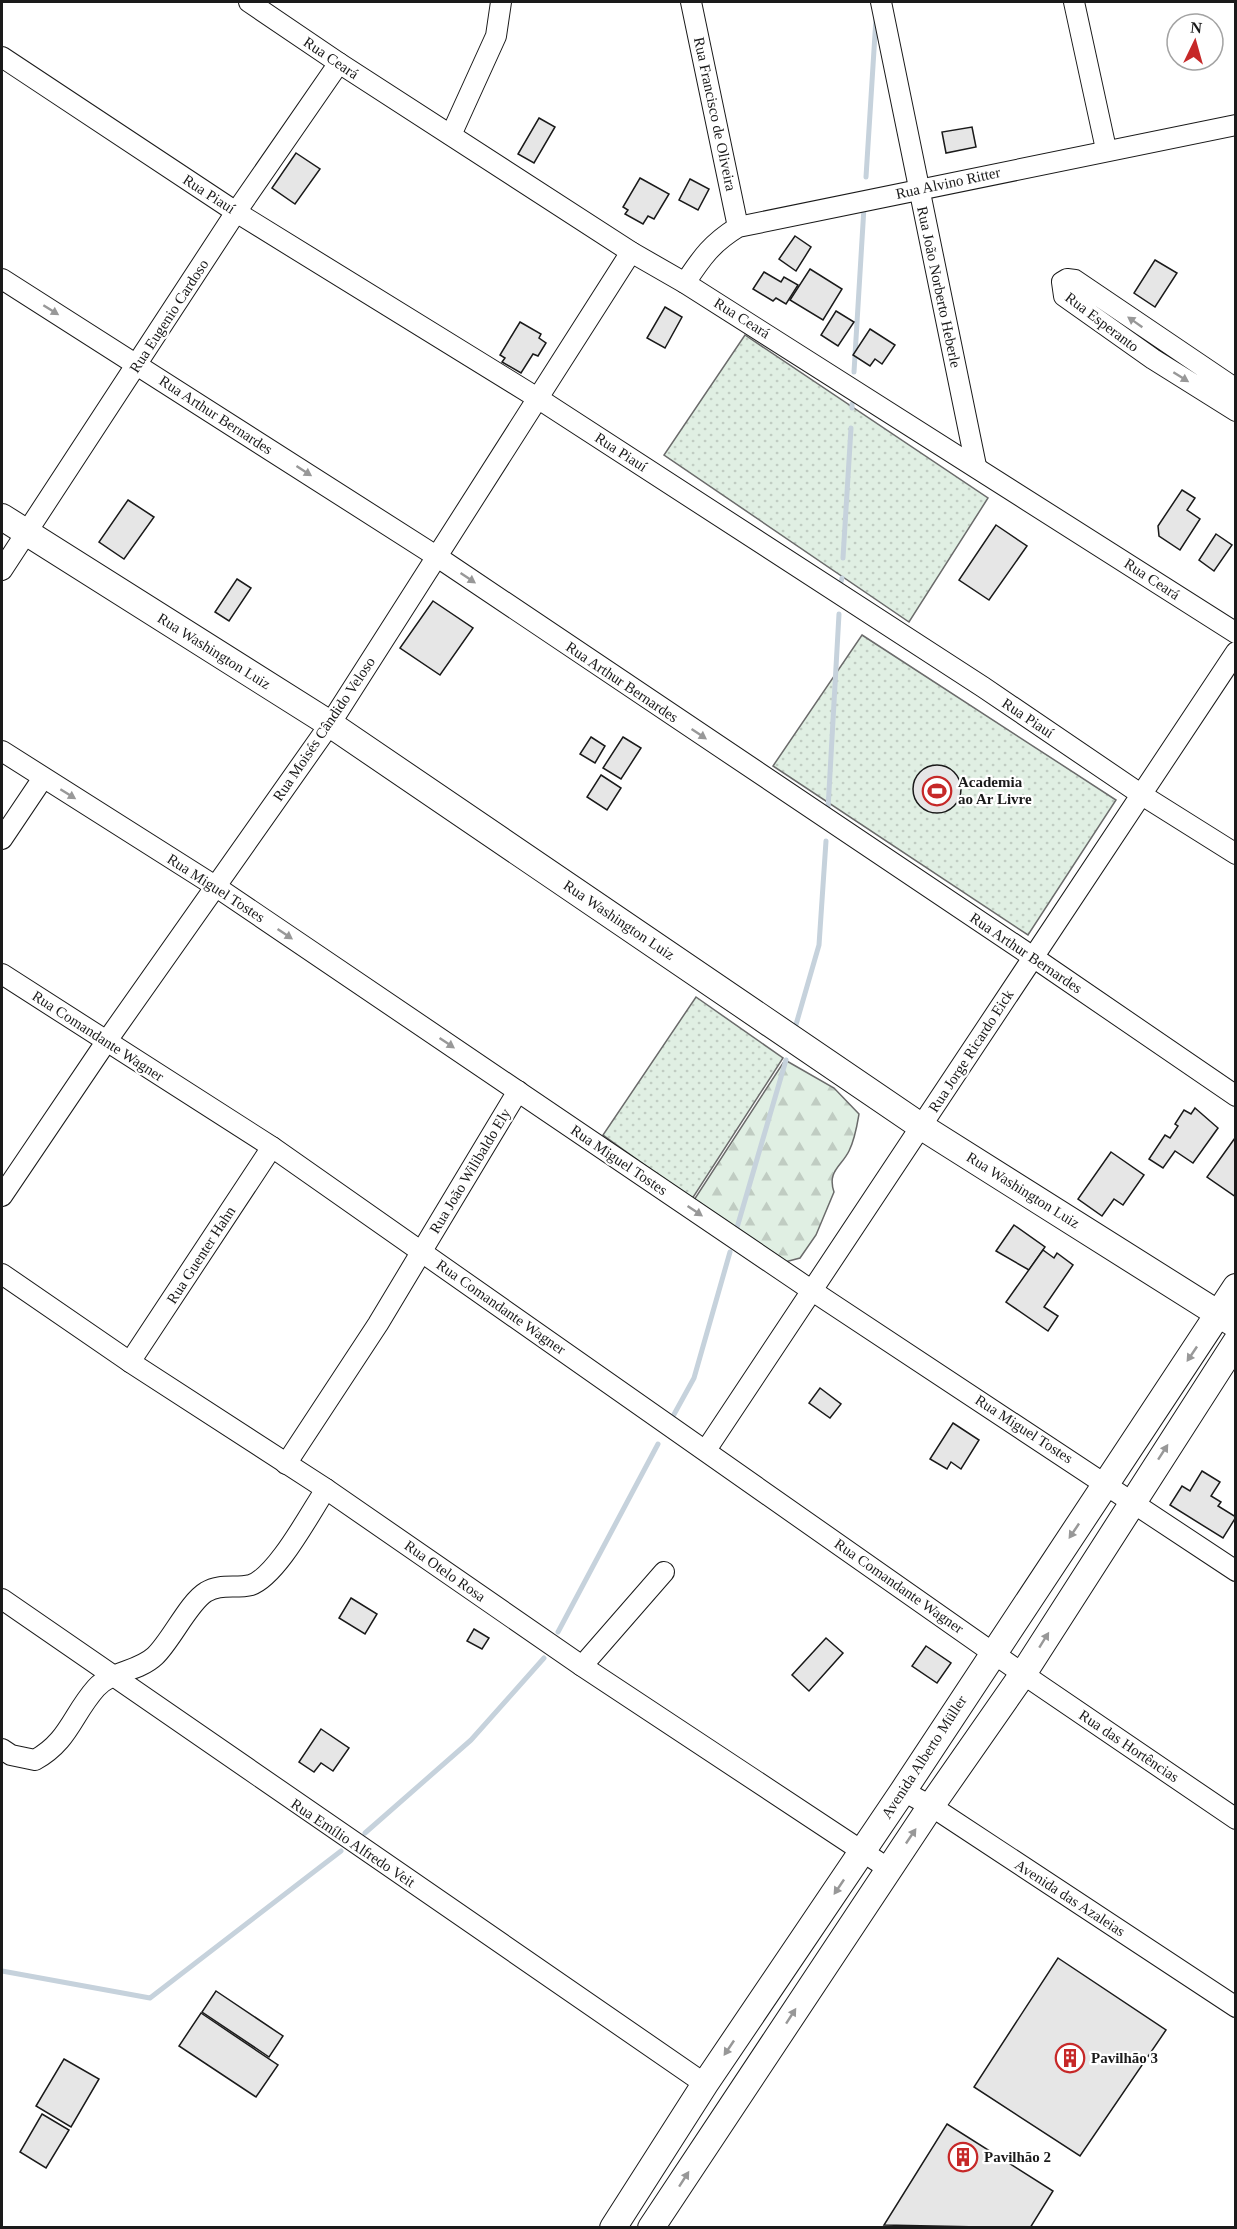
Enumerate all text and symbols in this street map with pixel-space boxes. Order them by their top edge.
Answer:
north arrow [1165,12,1225,72]
text: N [1190,19,1203,37]
street label: Rua Ceará [300,34,362,82]
street label: Rua Francisco de Oliveira [691,36,739,193]
street label: Rua Alvino Ritter [894,164,1002,202]
street label: Rua Piauí [180,171,238,217]
street label: Rua João Norberto Heberle [914,205,964,369]
street label: Rua Eugenio Cardoso [126,256,212,376]
street label: Rua Esperanto [1062,289,1142,355]
street label: Rua Ceará [711,295,773,342]
one-way arrow [43,305,59,316]
one-way arrow [1127,316,1143,328]
one-way arrow [1173,371,1189,382]
street label: Rua Arthur Bernardes [156,372,276,458]
street label: Rua Piauí [592,429,650,475]
one-way arrow [296,466,312,477]
street label: Rua Ceará [1121,555,1183,603]
one-way arrow [459,572,476,583]
street label: Rua Washington Luiz [155,610,274,692]
street label: Rua Arthur Bernardes [563,639,681,726]
street label: Rua Moisés Cândido Veloso [270,654,378,804]
street label: Rua Piauí [999,695,1057,741]
one-way arrow [691,728,707,739]
place label: Academia ao Ar Livre [958,774,1032,807]
sports icon: Academia ao Ar Livre [921,775,953,807]
one-way arrow [60,788,76,799]
street label: Rua Miguel Tostes [164,851,268,926]
street label: Rua Washington Luiz [561,877,678,963]
street label: Rua Arthur Bernardes [967,910,1085,997]
one-way arrow [277,928,293,939]
street label: Rua Jorge Ricardo Eick [925,986,1017,1115]
street label: Rua Comandante Wagner [29,987,167,1085]
one-way arrow [438,1037,454,1049]
street label: Rua João Wilibaldo Ely [426,1105,514,1236]
street label: Rua Miguel Tostes [568,1122,670,1198]
street label: Rua Washington Luiz [964,1149,1083,1231]
street label: Rua Guenter Hahn [164,1203,239,1307]
one-way arrow [687,1205,703,1216]
street label: Rua Comandante Wagner [434,1256,568,1358]
one-way arrow [1186,1345,1198,1361]
street label: Rua Miguel Tostes [972,1392,1076,1467]
one-way arrow [1158,1444,1169,1460]
one-way arrow [1068,1523,1079,1539]
street label: Rua Comandante Wagner [832,1535,966,1637]
street label: Rua Otelo Rosa [402,1537,489,1605]
one-way arrow [1038,1632,1049,1648]
street label: Avenida Alberto Müller [878,1693,970,1821]
street label: Rua das Hortências [1076,1707,1182,1785]
street label: Rua Emílio Alfredo Veit [288,1796,419,1891]
one-way arrow [905,1828,916,1844]
street label: Avenida das Azaleias [1012,1856,1128,1940]
one-way arrow [833,1878,845,1894]
one-way arrow [786,2008,797,2024]
one-way arrow [724,2040,735,2056]
building icon: Pavilhão 3 [1054,2042,1086,2074]
place label: Pavilhão 3 [1091,2050,1158,2066]
building icon: Pavilhão 2 [947,2141,979,2173]
place label: Pavilhão 2 [984,2149,1051,2165]
one-way arrow [678,2171,690,2187]

